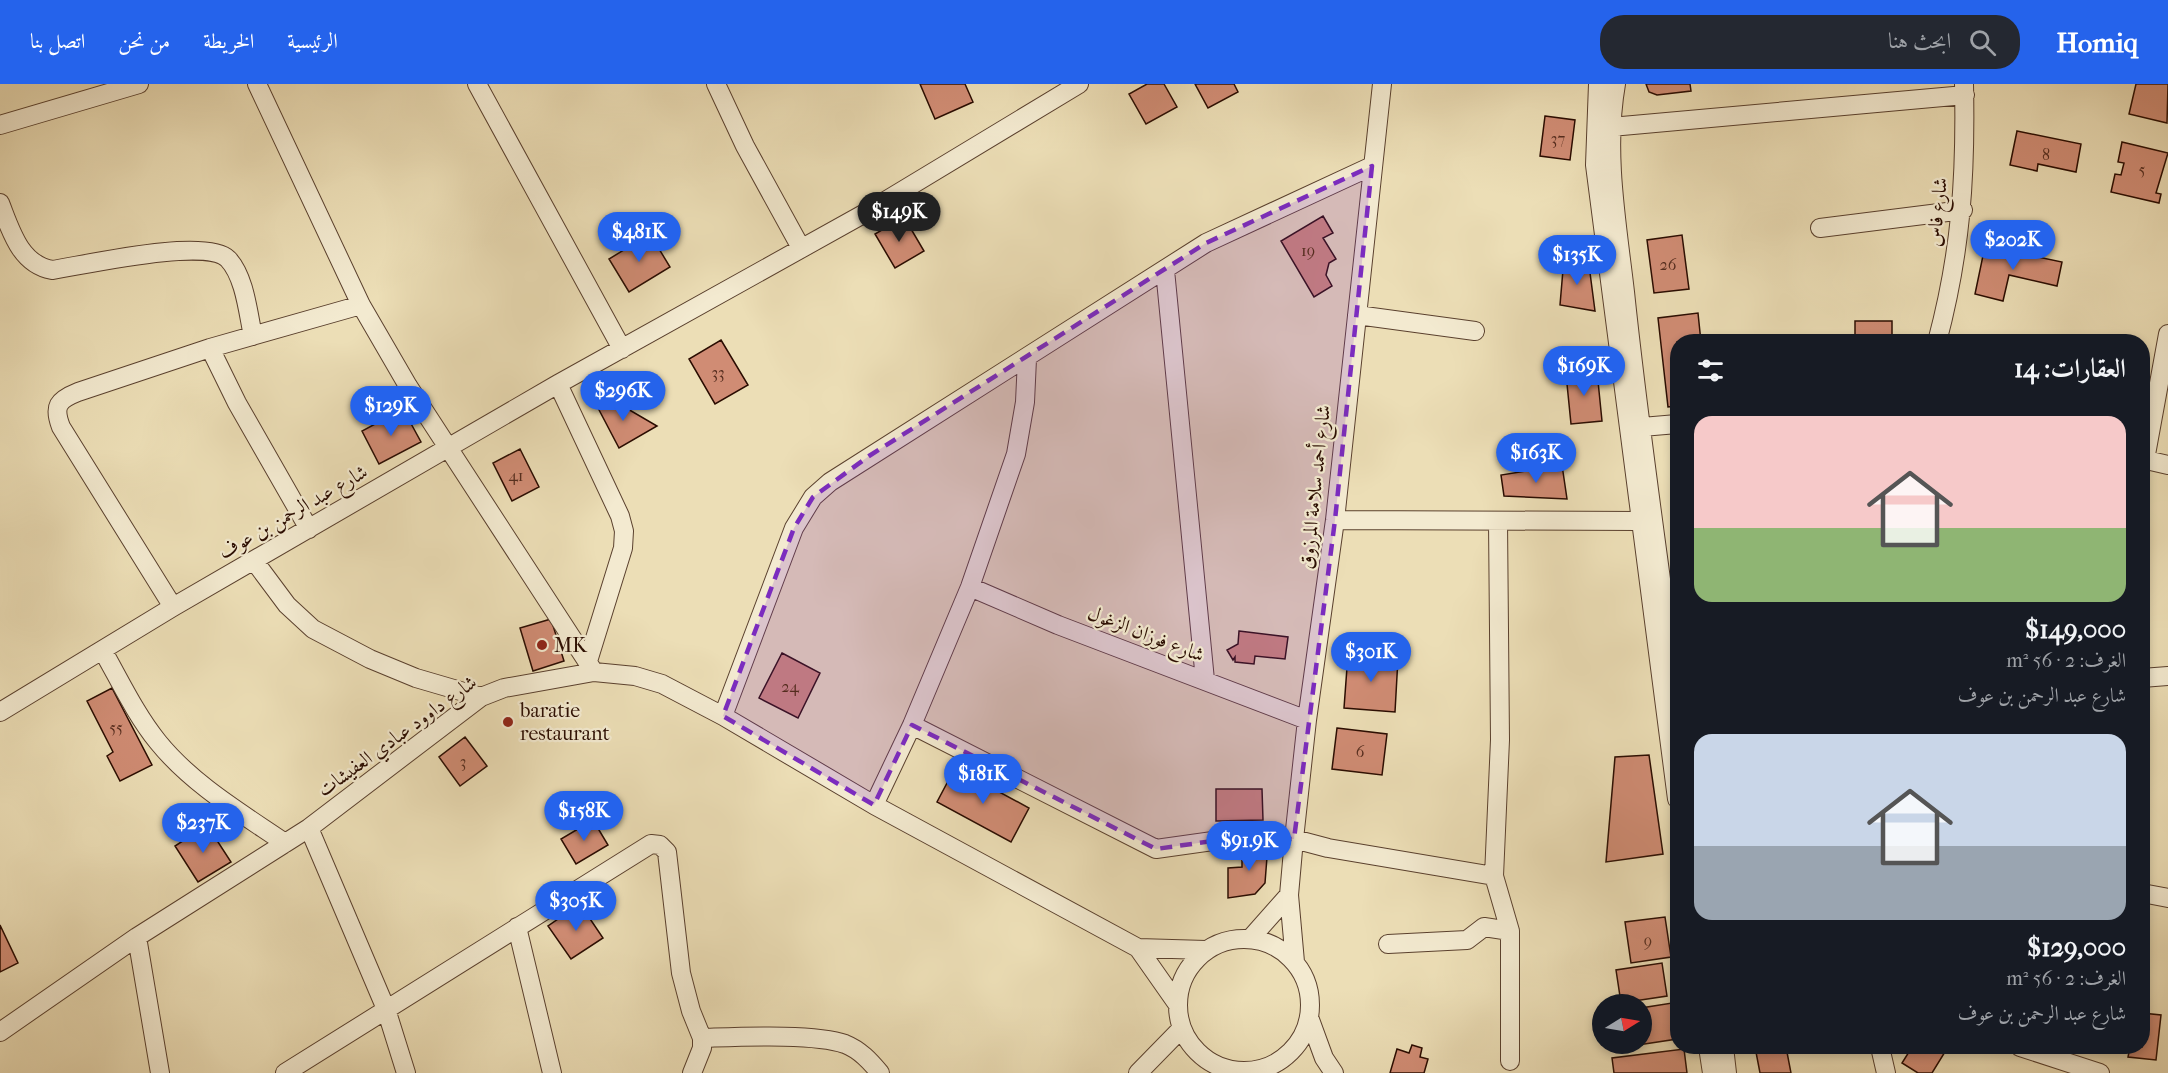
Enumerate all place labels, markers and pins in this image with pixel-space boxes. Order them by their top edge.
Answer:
pin: $149K [857,192,941,243]
pin: $481K [597,212,681,263]
pin: $202K [1971,220,2055,271]
pin: $135K [1535,235,1619,286]
pin: $169K [1542,346,1626,397]
pin: $296K [581,371,665,422]
pin: $129K [349,386,433,437]
pin: $163K [1494,433,1578,484]
pin: $301K [1329,632,1413,683]
place label: MK [554,634,588,657]
marker: MK [535,638,549,652]
place label: baratie restaurant [519,699,610,745]
marker: baratie restaurant [501,715,515,729]
pin: $181K [941,754,1025,805]
pin: $158K [542,791,626,842]
pin: $237K [161,803,245,854]
pin: $91.9K [1200,821,1298,872]
pin: $305K [534,881,618,932]

